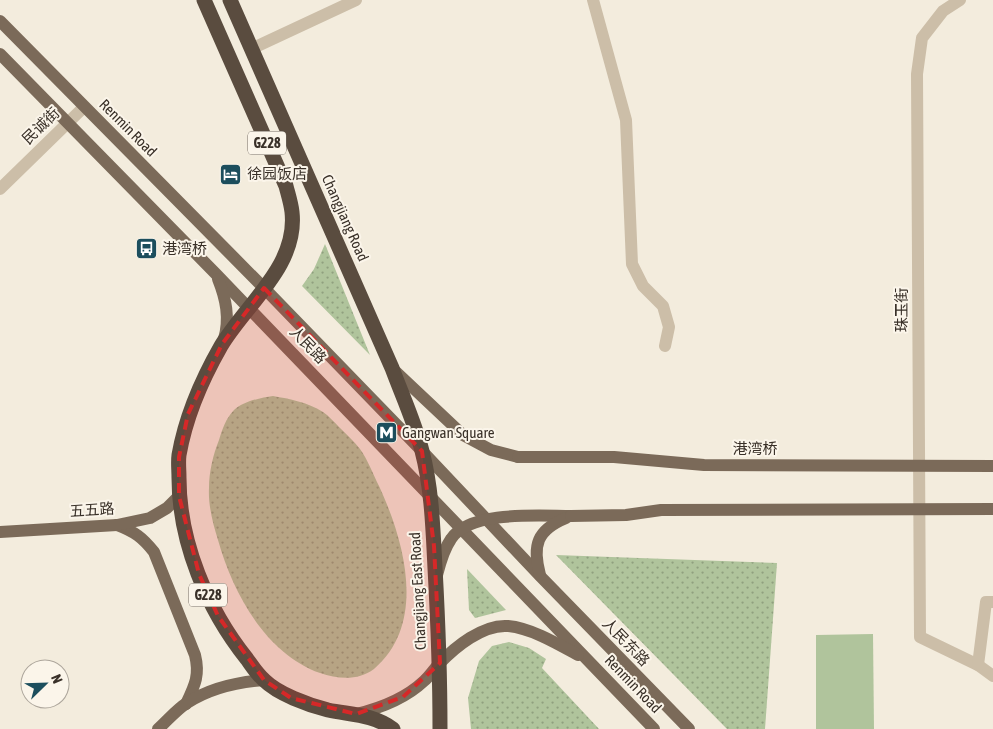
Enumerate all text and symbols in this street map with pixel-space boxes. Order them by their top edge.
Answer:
street label: Renmin Road [96,96,160,160]
street label: 民诚街 [19,104,63,147]
road number: G228 [248,132,286,154]
hotel icon: 徐园饭店 [219,162,243,186]
place label: 徐园饭店 [247,165,307,182]
street label: Changjiang Road [319,172,372,264]
bus stop icon: 港湾桥 [134,237,158,261]
place label: 港湾桥 [162,240,207,257]
street label: 珠玉街 [893,287,910,333]
street label: 人民路 [287,323,330,367]
metro station icon: Gangwan Square [374,421,398,445]
place label: Gangwan Square [402,424,495,441]
street label: 港湾桥 [732,440,778,457]
street label: 五五路 [69,499,115,520]
street label: Changjiang East Road [406,532,429,650]
road number: G228 [189,584,227,606]
street label: 人民东路 [599,614,653,669]
street label: Renmin Road [602,651,665,716]
north arrow [20,659,70,709]
text: N [48,672,66,686]

